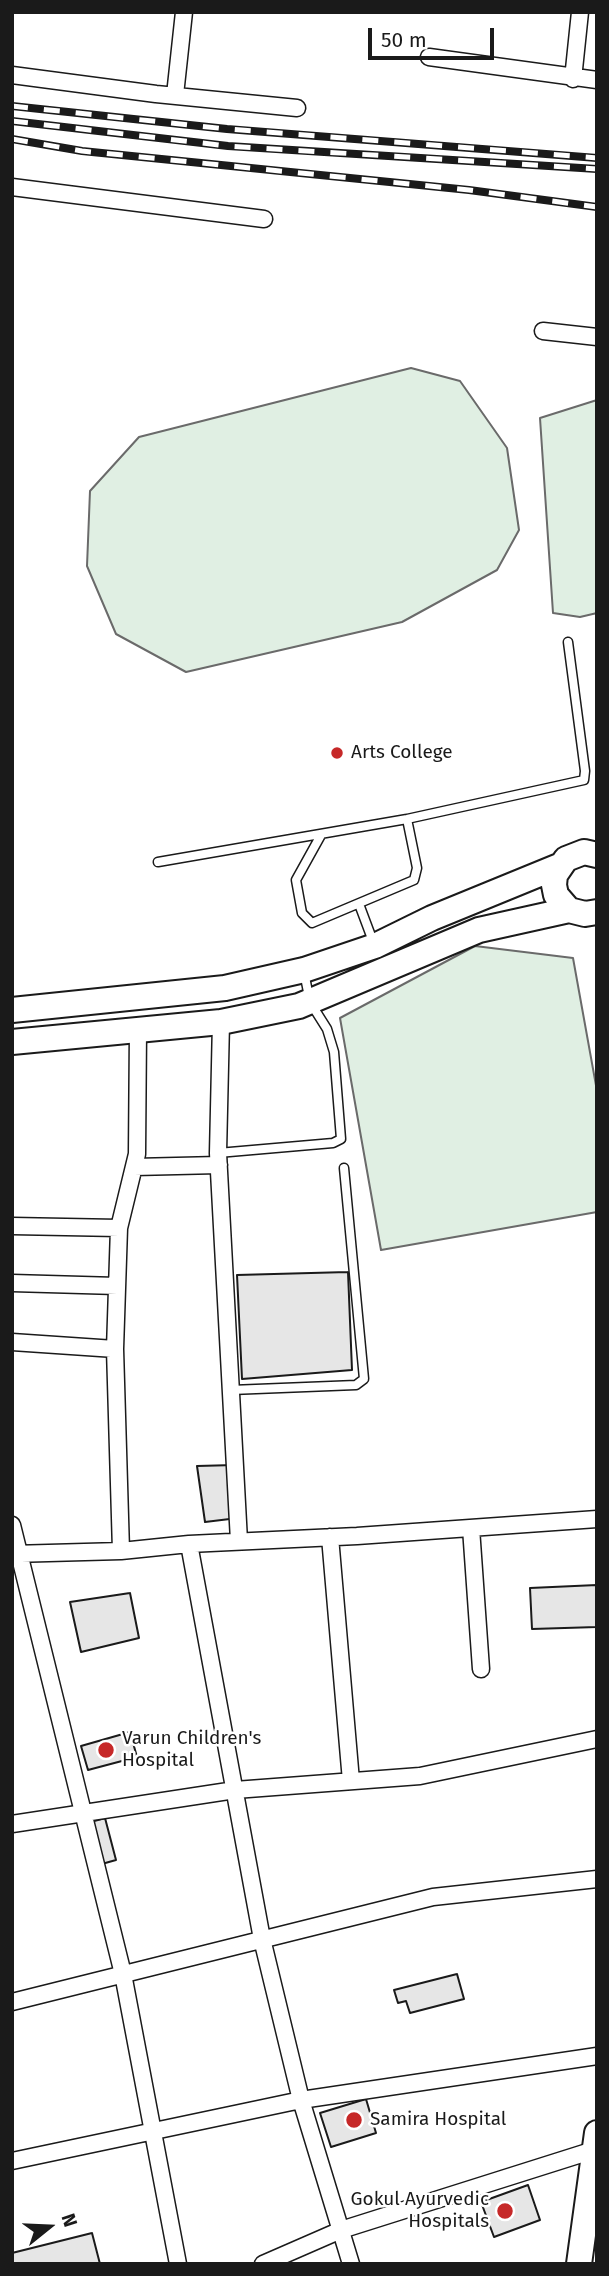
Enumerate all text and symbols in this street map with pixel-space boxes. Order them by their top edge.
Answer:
scale bar [371,14,497,58]
text: 50 m [381,27,427,53]
place label: Arts College [351,742,453,764]
marker: Arts College [329,745,345,761]
place label: Varun Children's Hospital [122,1728,261,1772]
marker: Varun Children's Hospital [96,1740,116,1760]
place label: Samira Hospital [370,2109,506,2131]
marker: Samira Hospital [344,2110,364,2130]
place label: Gokul Ayurvedic Hospitals [351,2189,489,2233]
north arrow [14,2192,84,2262]
marker: Gokul Ayurvedic Hospitals [495,2201,515,2221]
text: N [57,2211,82,2230]

